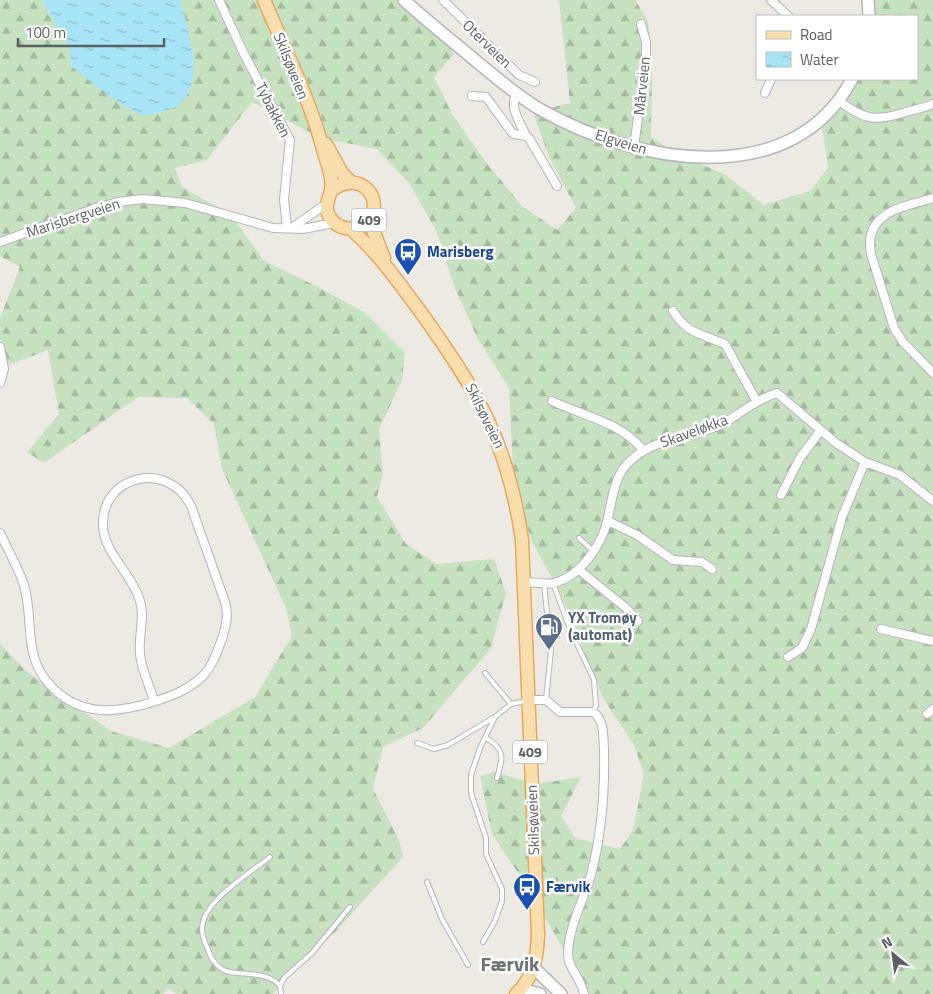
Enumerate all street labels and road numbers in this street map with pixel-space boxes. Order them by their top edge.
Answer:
street label: Oterveien [457,14,517,73]
street label: Skilsøveien [268,29,315,103]
street label: Mårveien [627,55,656,116]
street label: Tybakken [250,78,297,141]
street label: Elgveien [592,123,650,160]
street label: Marisbergveien [23,192,123,244]
road number: 409 [352,208,386,232]
street label: Skilsøveien [460,379,511,452]
street label: Skaveløkka [657,407,731,453]
road number: 409 [512,740,548,764]
street label: Skilsøveien [520,784,545,856]

